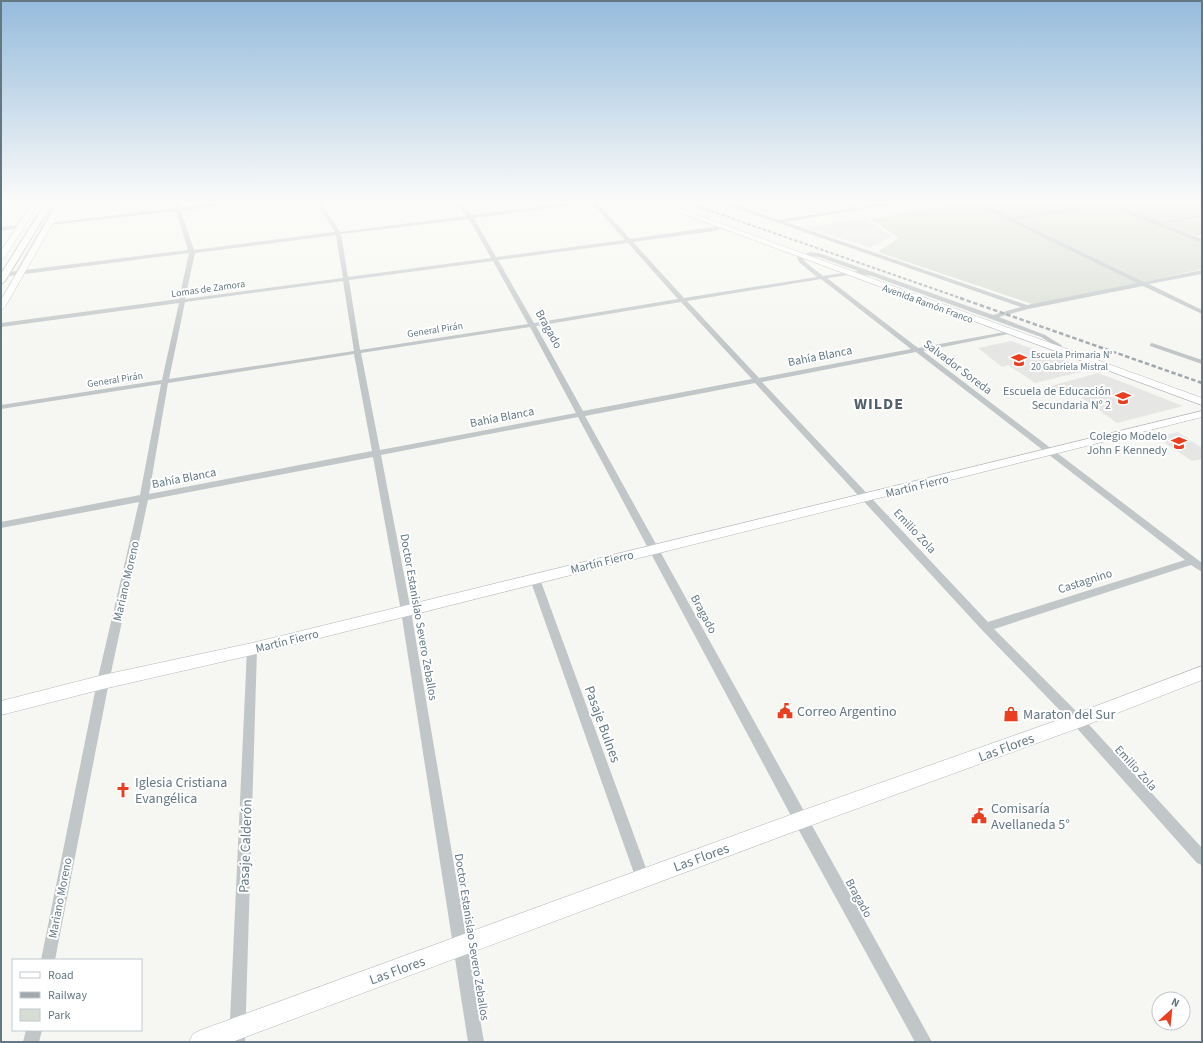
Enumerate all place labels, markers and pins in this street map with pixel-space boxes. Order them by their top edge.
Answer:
place label: Escuela Primaria N° 20 Gabriela Mistral [1031,348,1113,374]
school or university icon: Escuela Primaria N° 20 Gabriela Mistral [1010,351,1028,369]
place label: Escuela de Educación Secundaria N° 2 [1003,383,1111,414]
school or university icon: Escuela de Educación Secundaria N° 2 [1114,389,1132,407]
place label: Colegio Modelo John F Kennedy [1087,428,1167,459]
school or university icon: Colegio Modelo John F Kennedy [1170,434,1188,452]
public building icon: Correo Argentino [776,702,794,720]
place label: Correo Argentino [797,702,897,722]
shop icon: Maraton del Sur [1002,705,1020,723]
place label: Maraton del Sur [1023,705,1115,725]
place label: Iglesia Cristiana Evangélica [135,773,227,809]
church icon: Iglesia Cristiana Evangélica [114,781,132,799]
place label: Comisaría Avellaneda 5° [991,799,1070,835]
public building icon: Comisaría Avellaneda 5° [970,807,988,825]

